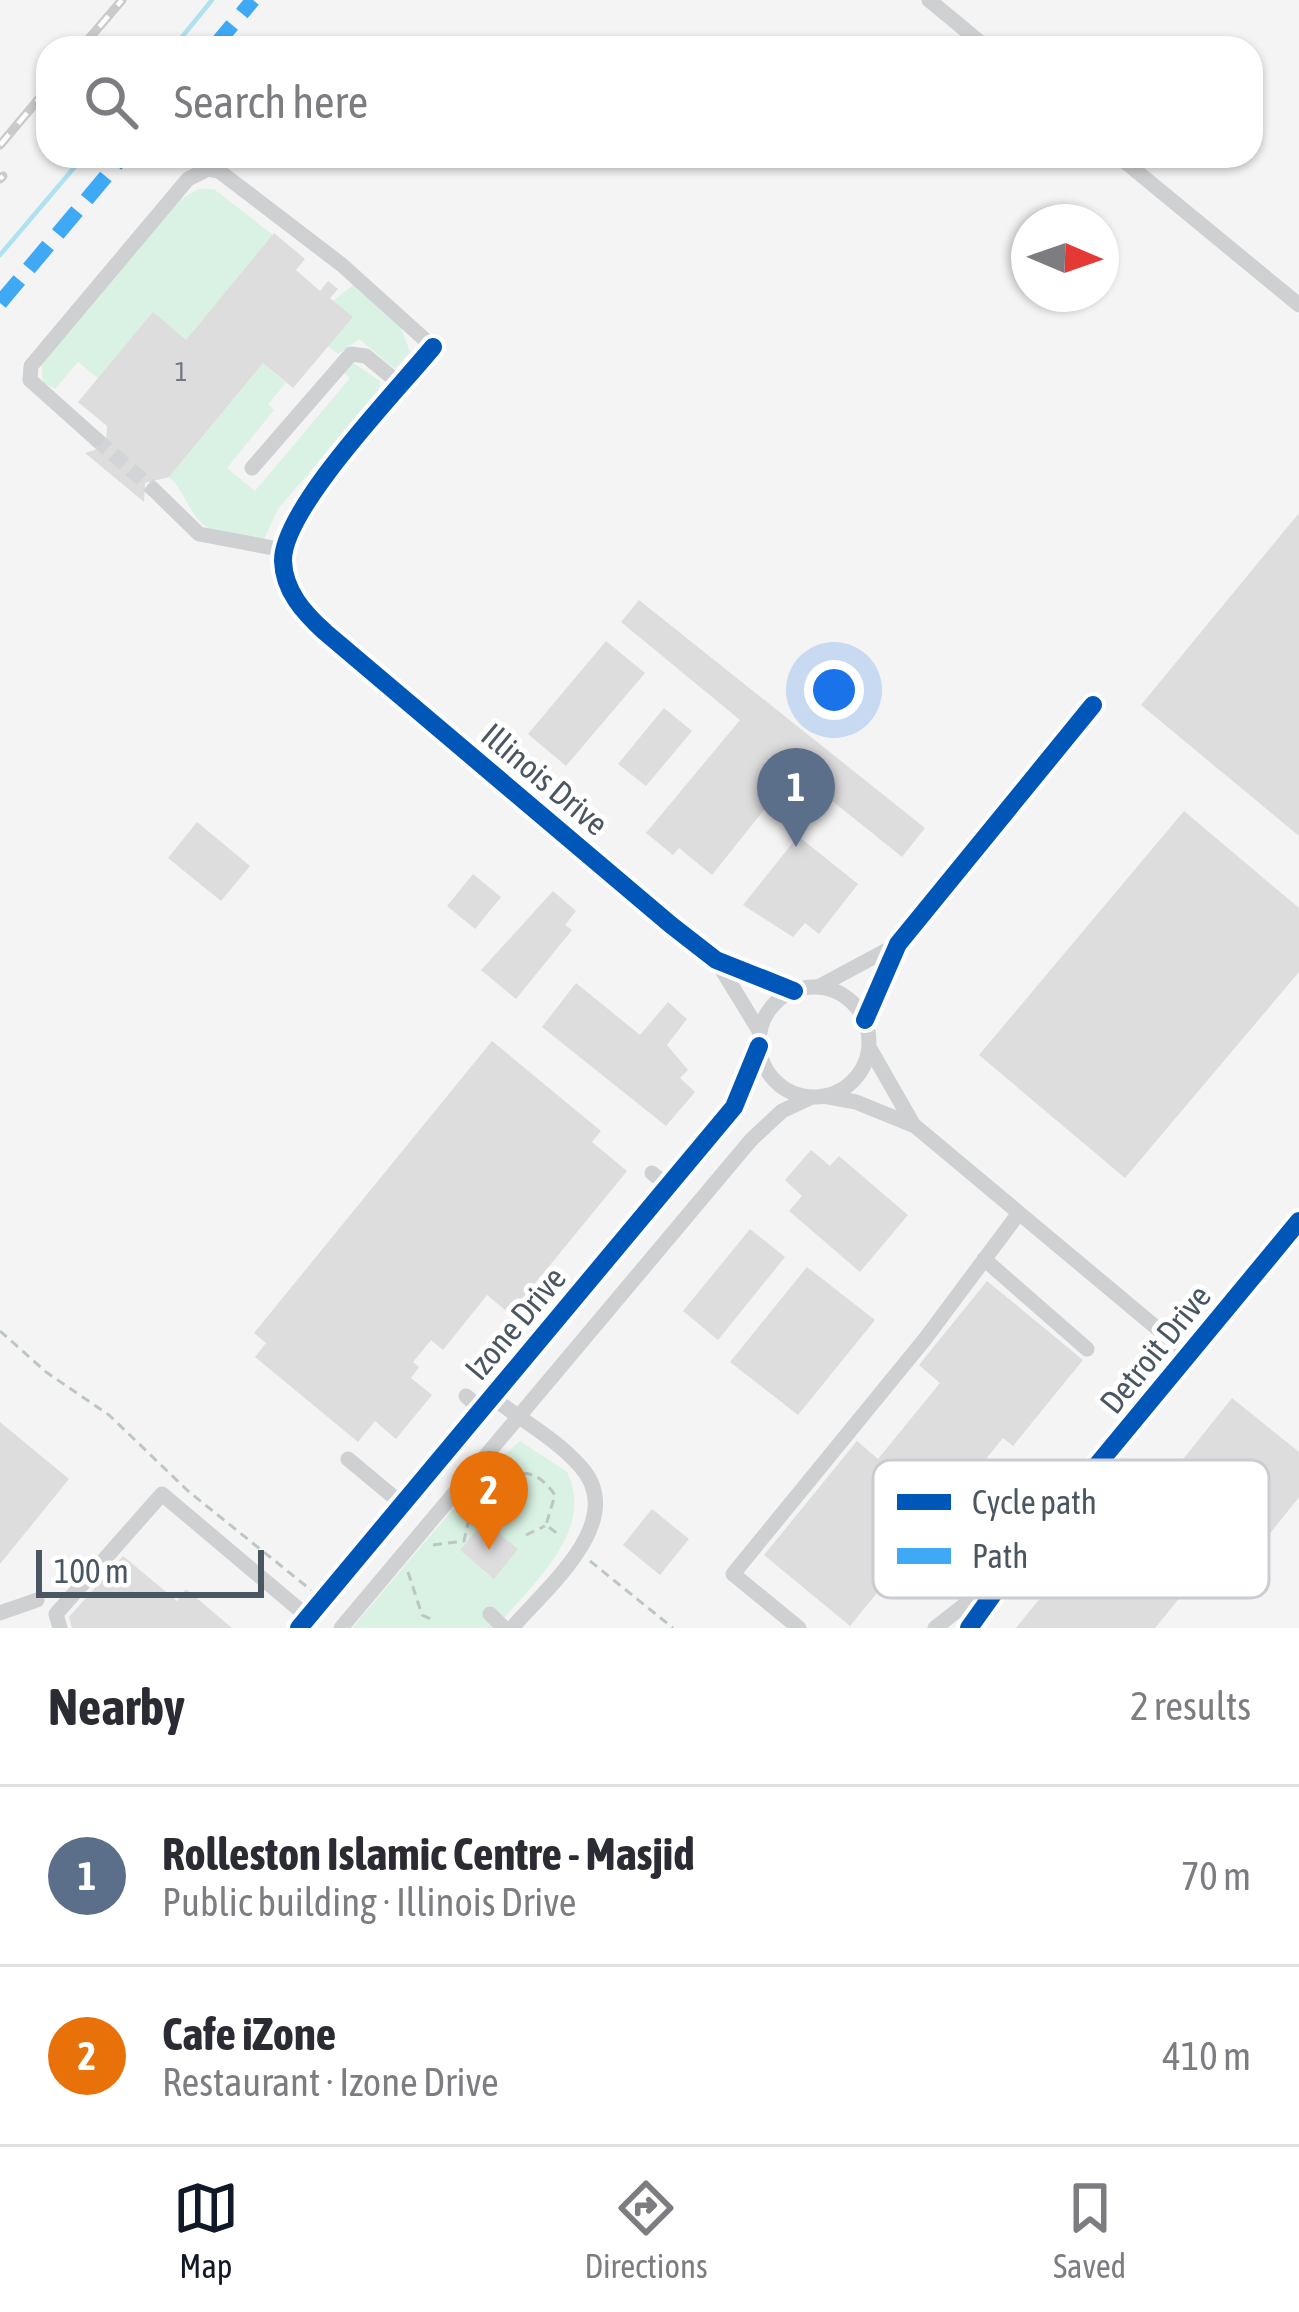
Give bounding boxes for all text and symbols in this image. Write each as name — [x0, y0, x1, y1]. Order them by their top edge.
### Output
search box — [36, 36, 1263, 168]
icon: search — [78, 69, 144, 135]
text: Search here — [174, 76, 368, 128]
north arrow — [1011, 204, 1119, 312]
house number: 1 — [175, 356, 187, 387]
your location — [804, 660, 864, 720]
street label: Illinois Drive — [474, 715, 616, 843]
pin: 1 — [757, 748, 835, 847]
street label: Izone Drive — [457, 1259, 573, 1387]
street label: Detroit Drive — [1092, 1277, 1218, 1421]
pin: 2 — [450, 1451, 528, 1550]
legend — [873, 1460, 1269, 1598]
text: Cycle path — [972, 1483, 1097, 1521]
text: Path — [972, 1537, 1028, 1575]
scale bar — [36, 1544, 264, 1597]
text: 100 m — [54, 1552, 129, 1590]
text: Nearby — [48, 1677, 185, 1736]
text: 2 results — [1130, 1684, 1251, 1728]
text: Rolleston Islamic Centre - Masjid — [162, 1828, 695, 1880]
text: 1 — [78, 1854, 96, 1898]
text: 70 m — [1181, 1854, 1251, 1898]
text: Public building · Illinois Drive — [162, 1880, 577, 1924]
text: Cafe iZone — [162, 2008, 336, 2060]
text: 2 — [78, 2034, 96, 2078]
text: 410 m — [1163, 2034, 1251, 2078]
text: Restaurant · Izone Drive — [162, 2060, 499, 2104]
tab: Map — [173, 2175, 239, 2285]
tab: Directions — [584, 2175, 708, 2285]
tab: Saved — [1053, 2175, 1126, 2285]

